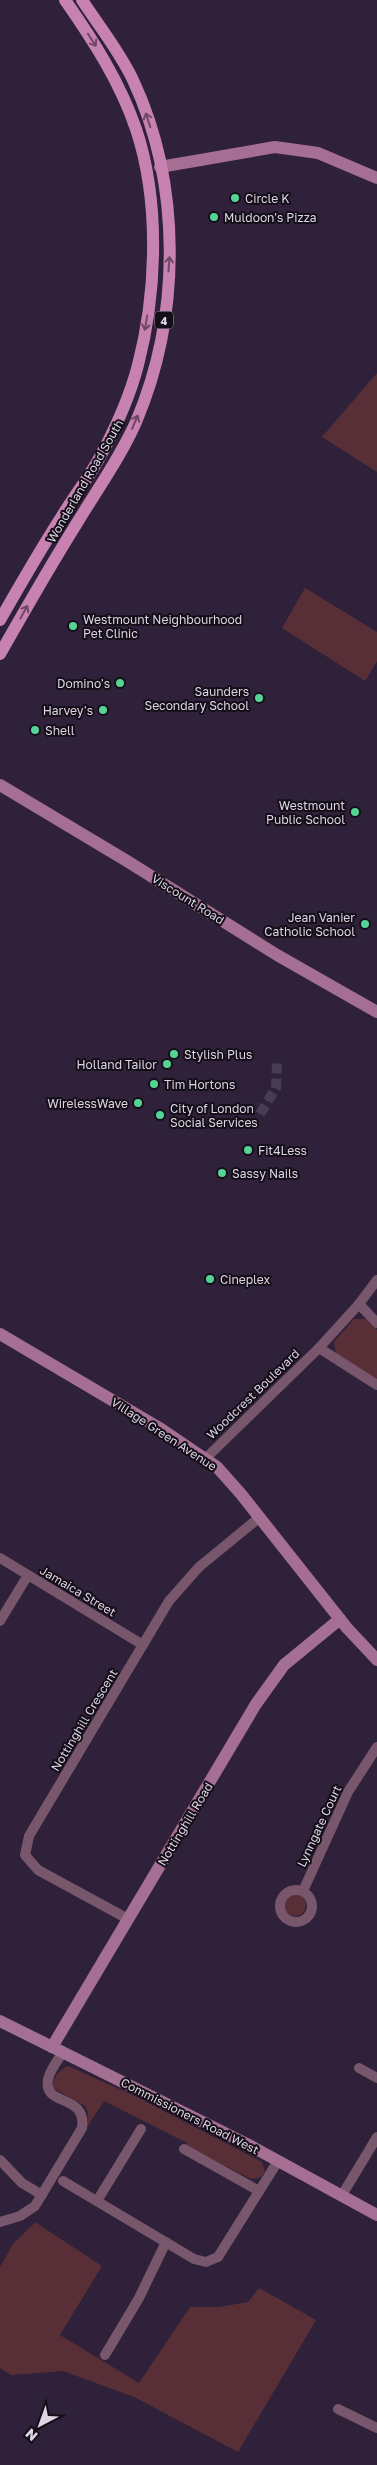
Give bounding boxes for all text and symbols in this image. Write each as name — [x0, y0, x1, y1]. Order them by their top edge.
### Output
one-way arrow — [87, 33, 97, 47]
one-way arrow — [142, 112, 152, 128]
place label: Circle K — [245, 191, 289, 206]
marker: Circle K — [229, 192, 241, 204]
place label: Muldoon's Pizza — [224, 210, 317, 225]
marker: Muldoon's Pizza — [208, 211, 220, 223]
one-way arrow — [165, 256, 174, 272]
road number: 4 — [155, 312, 173, 328]
one-way arrow — [141, 314, 151, 330]
one-way arrow — [131, 415, 141, 430]
street label: Wonderland Road South — [44, 417, 126, 545]
one-way arrow — [19, 604, 29, 619]
place label: Westmount Neighbourhood Pet Clinic — [83, 612, 242, 641]
marker: Westmount Neighbourhood Pet Clinic — [67, 620, 79, 632]
place label: Domino's — [57, 676, 110, 691]
marker: Domino's — [114, 677, 126, 689]
place label: Saunders Secondary School — [144, 684, 249, 713]
marker: Saunders Secondary School — [253, 692, 265, 704]
place label: Harvey's — [43, 703, 93, 718]
marker: Harvey's — [97, 704, 109, 716]
place label: Shell — [45, 723, 75, 738]
marker: Shell — [29, 724, 41, 736]
place label: Westmount Public School — [266, 798, 345, 827]
marker: Westmount Public School — [349, 806, 361, 818]
street label: Viscount Road — [149, 871, 227, 927]
place label: Jean Vanier Catholic School — [264, 910, 355, 939]
marker: Jean Vanier Catholic School — [359, 918, 371, 930]
place label: Stylish Plus — [184, 1047, 252, 1062]
marker: Stylish Plus — [168, 1048, 180, 1060]
place label: Holland Tailor — [77, 1057, 157, 1072]
marker: Holland Tailor — [161, 1058, 173, 1070]
place label: Tim Hortons — [164, 1077, 235, 1092]
marker: Tim Hortons — [148, 1078, 160, 1090]
place label: WirelessWave — [47, 1096, 128, 1111]
marker: WirelessWave — [132, 1097, 144, 1109]
place label: City of London Social Services — [170, 1101, 258, 1130]
marker: City of London Social Services — [154, 1109, 166, 1121]
place label: Fit4Less — [258, 1143, 307, 1158]
marker: Fit4Less — [242, 1144, 254, 1156]
place label: Sassy Nails — [232, 1166, 298, 1181]
marker: Sassy Nails — [216, 1167, 228, 1179]
place label: Cineplex — [220, 1272, 271, 1287]
marker: Cineplex — [204, 1273, 216, 1285]
street label: Woodcrest Boulevard — [204, 1346, 302, 1442]
street label: Village Green Avenue — [108, 1394, 220, 1474]
street label: Jamaica Street — [37, 1562, 119, 1620]
street label: Nottinghill Crescent — [48, 1666, 121, 1774]
street label: Nottinghill Road — [154, 1780, 216, 1868]
street label: Lynngate Court — [293, 1783, 345, 1869]
street label: Commissioners Road West — [118, 2075, 262, 2157]
north arrow — [15, 2400, 65, 2450]
text: N — [22, 2425, 41, 2445]

